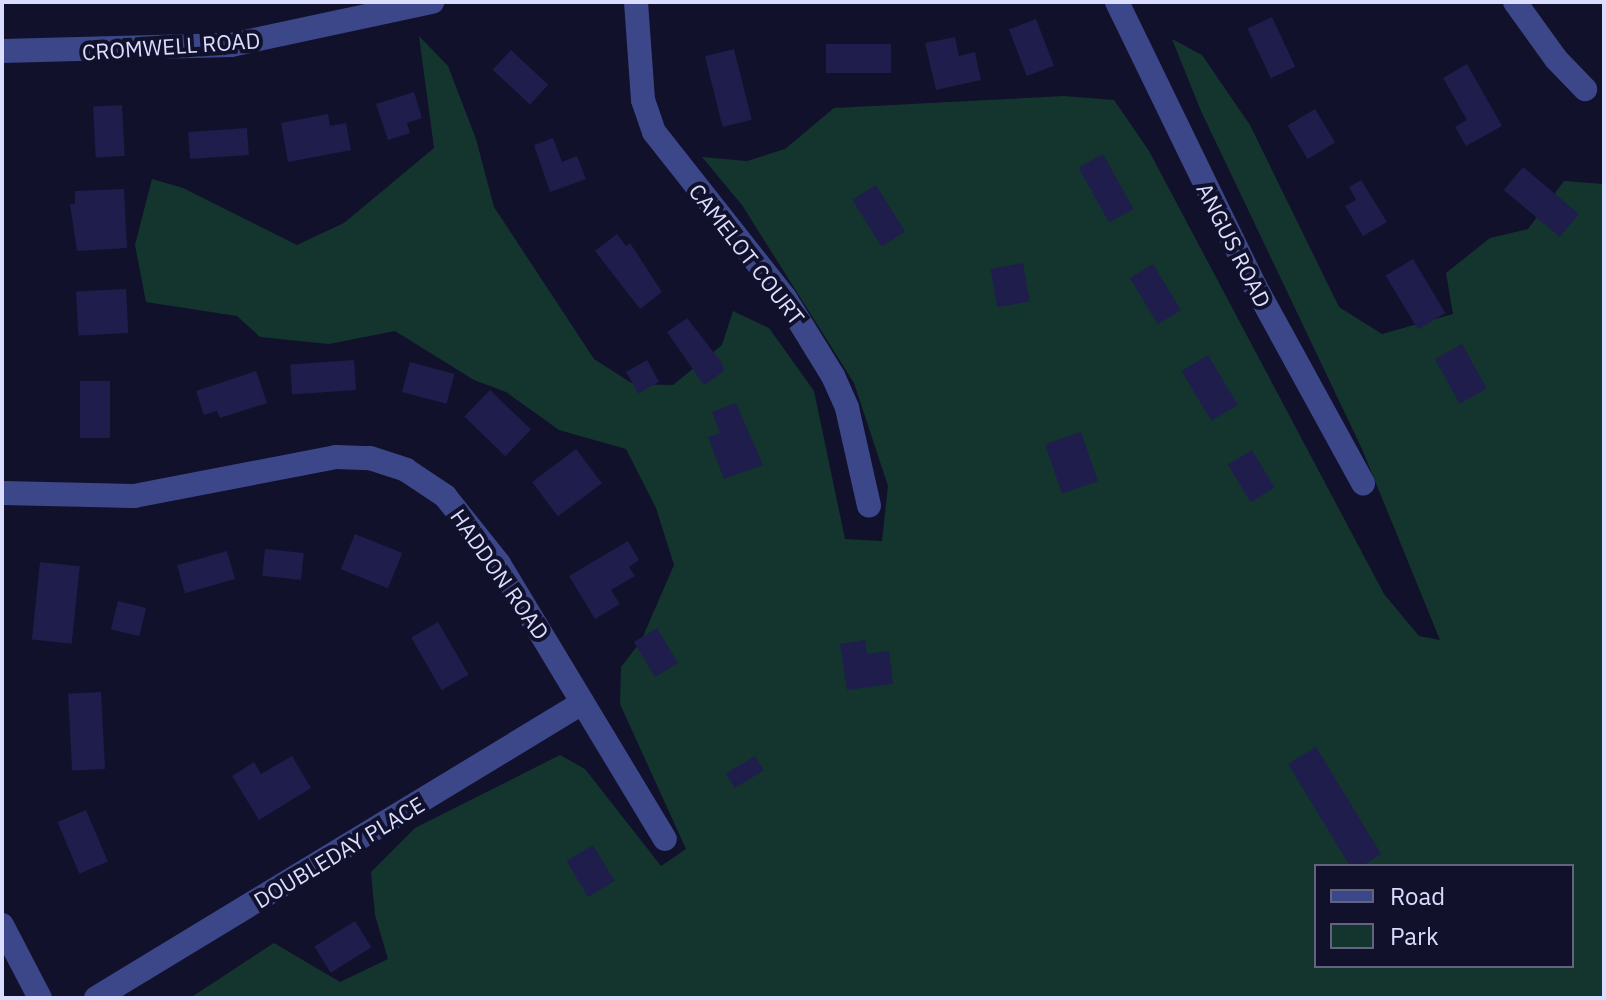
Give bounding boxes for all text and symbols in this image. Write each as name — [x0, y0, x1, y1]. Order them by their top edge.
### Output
street label: CROMWELL ROAD — [81, 27, 261, 65]
street label: CAMELOT COURT — [684, 178, 810, 330]
street label: ANGUS ROAD — [1191, 179, 1277, 311]
street label: HADDON ROAD — [445, 504, 555, 644]
street label: DOUBLEDAY PLACE — [249, 791, 429, 913]
legend — [1314, 864, 1574, 968]
text: Road — [1390, 880, 1445, 912]
text: Park — [1390, 920, 1439, 952]

